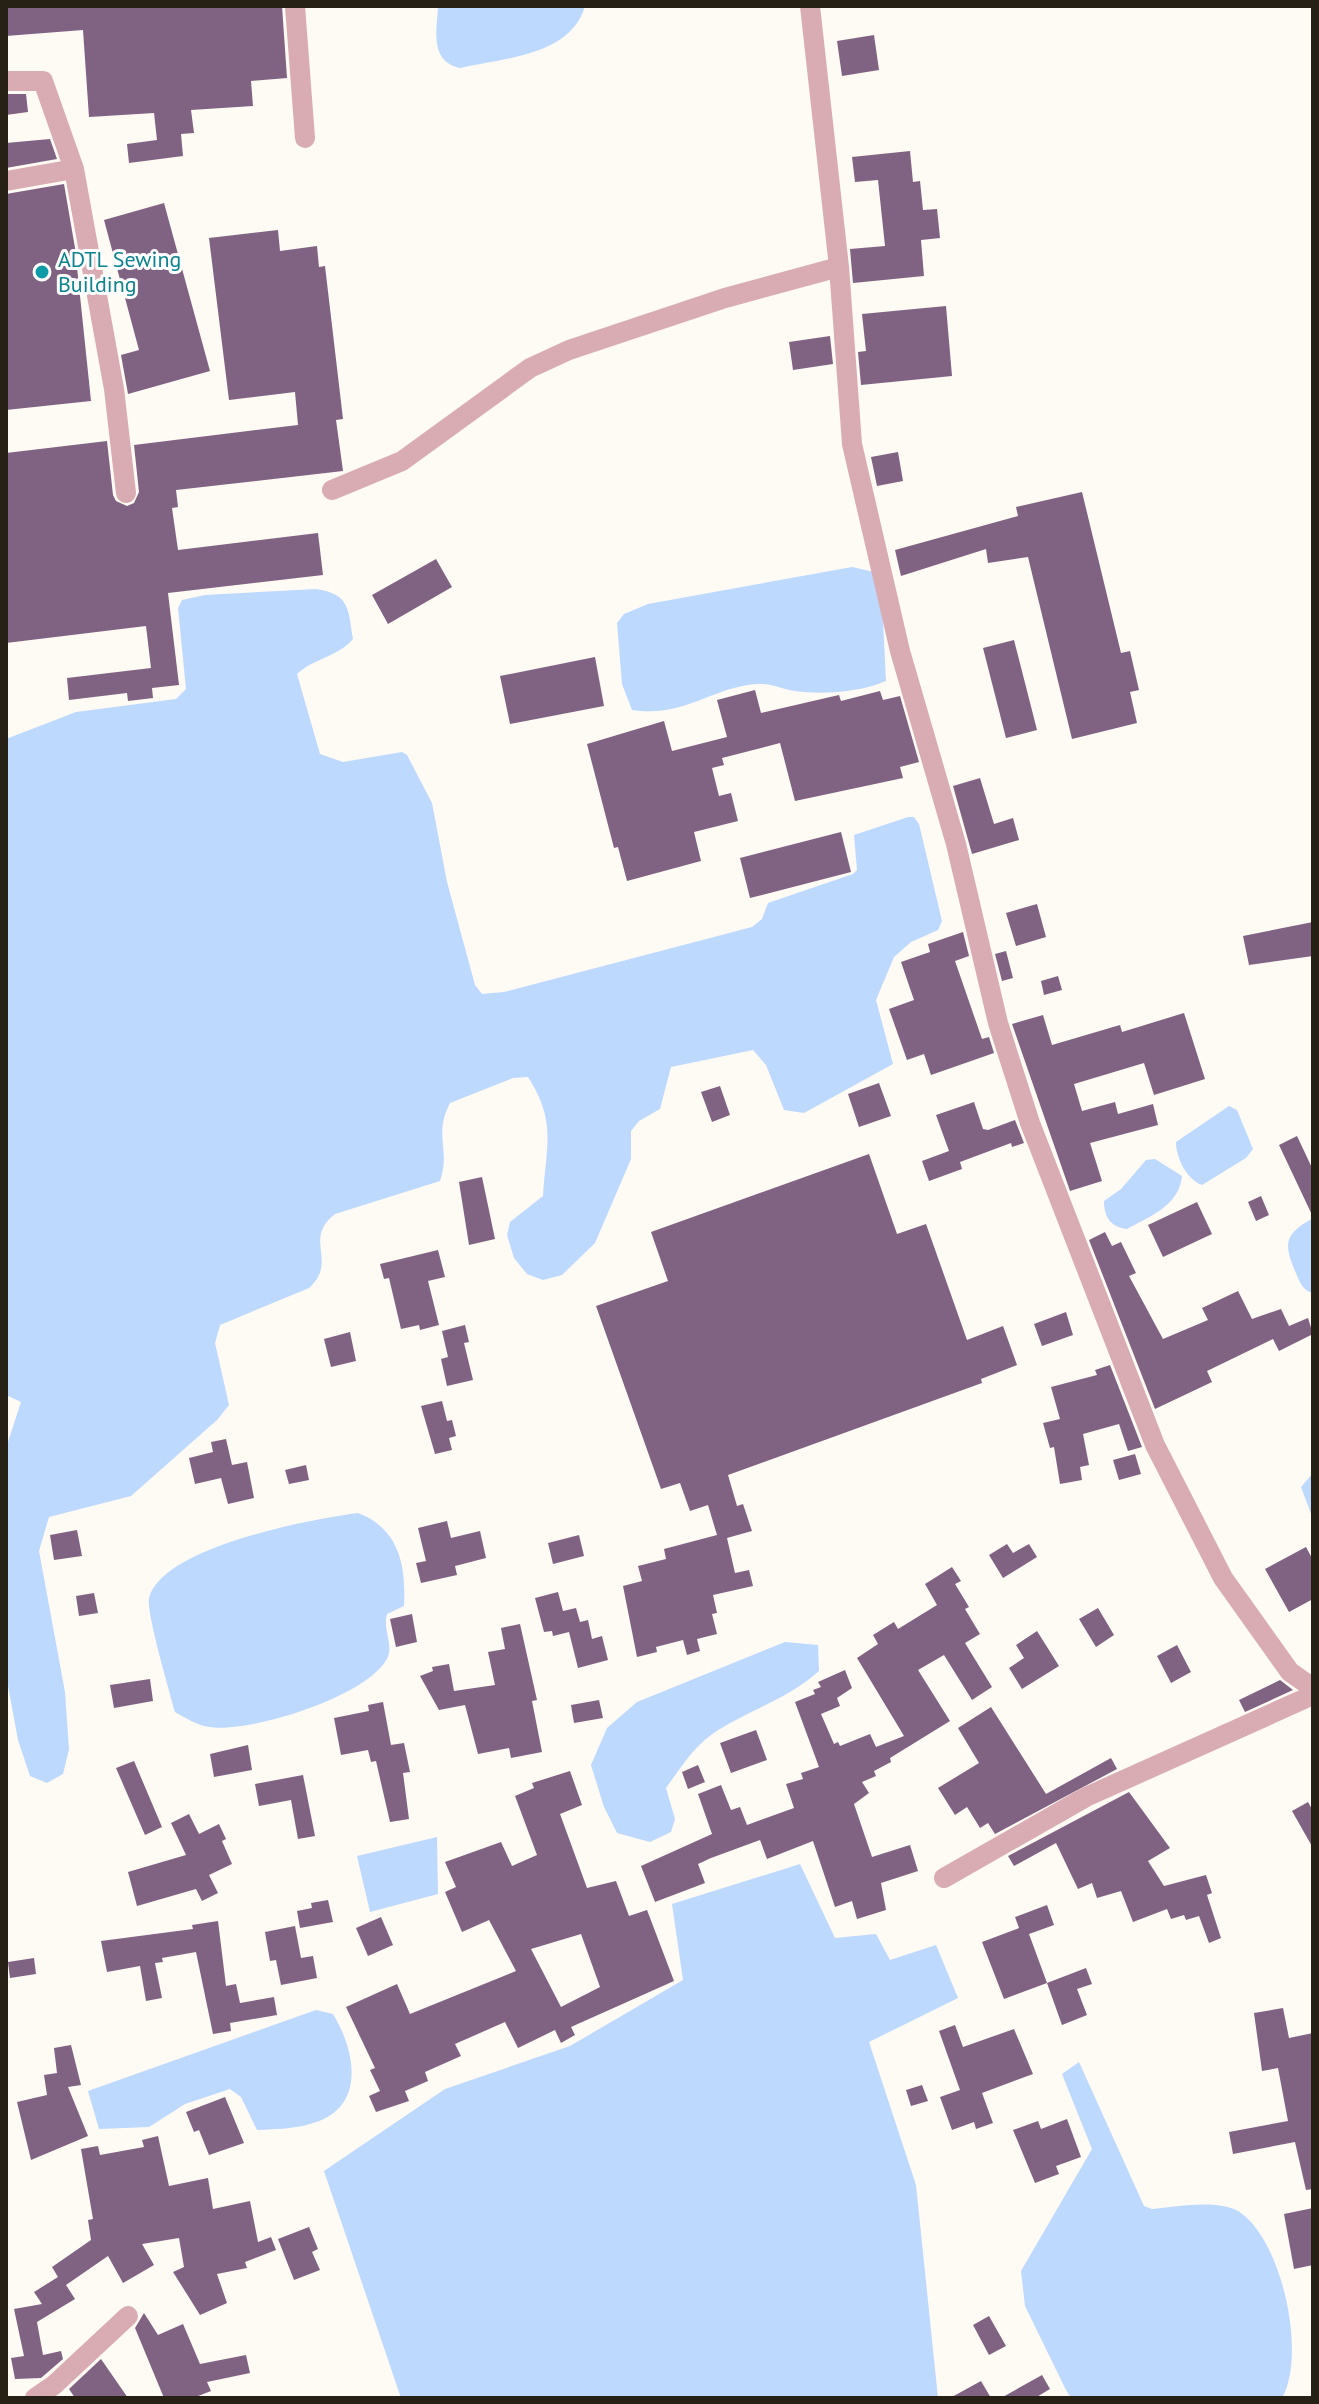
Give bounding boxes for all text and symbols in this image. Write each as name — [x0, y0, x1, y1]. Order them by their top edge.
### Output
place label: ADTL Sewing Building — [58, 245, 181, 298]
marker: ADTL Sewing Building — [33, 263, 51, 281]

